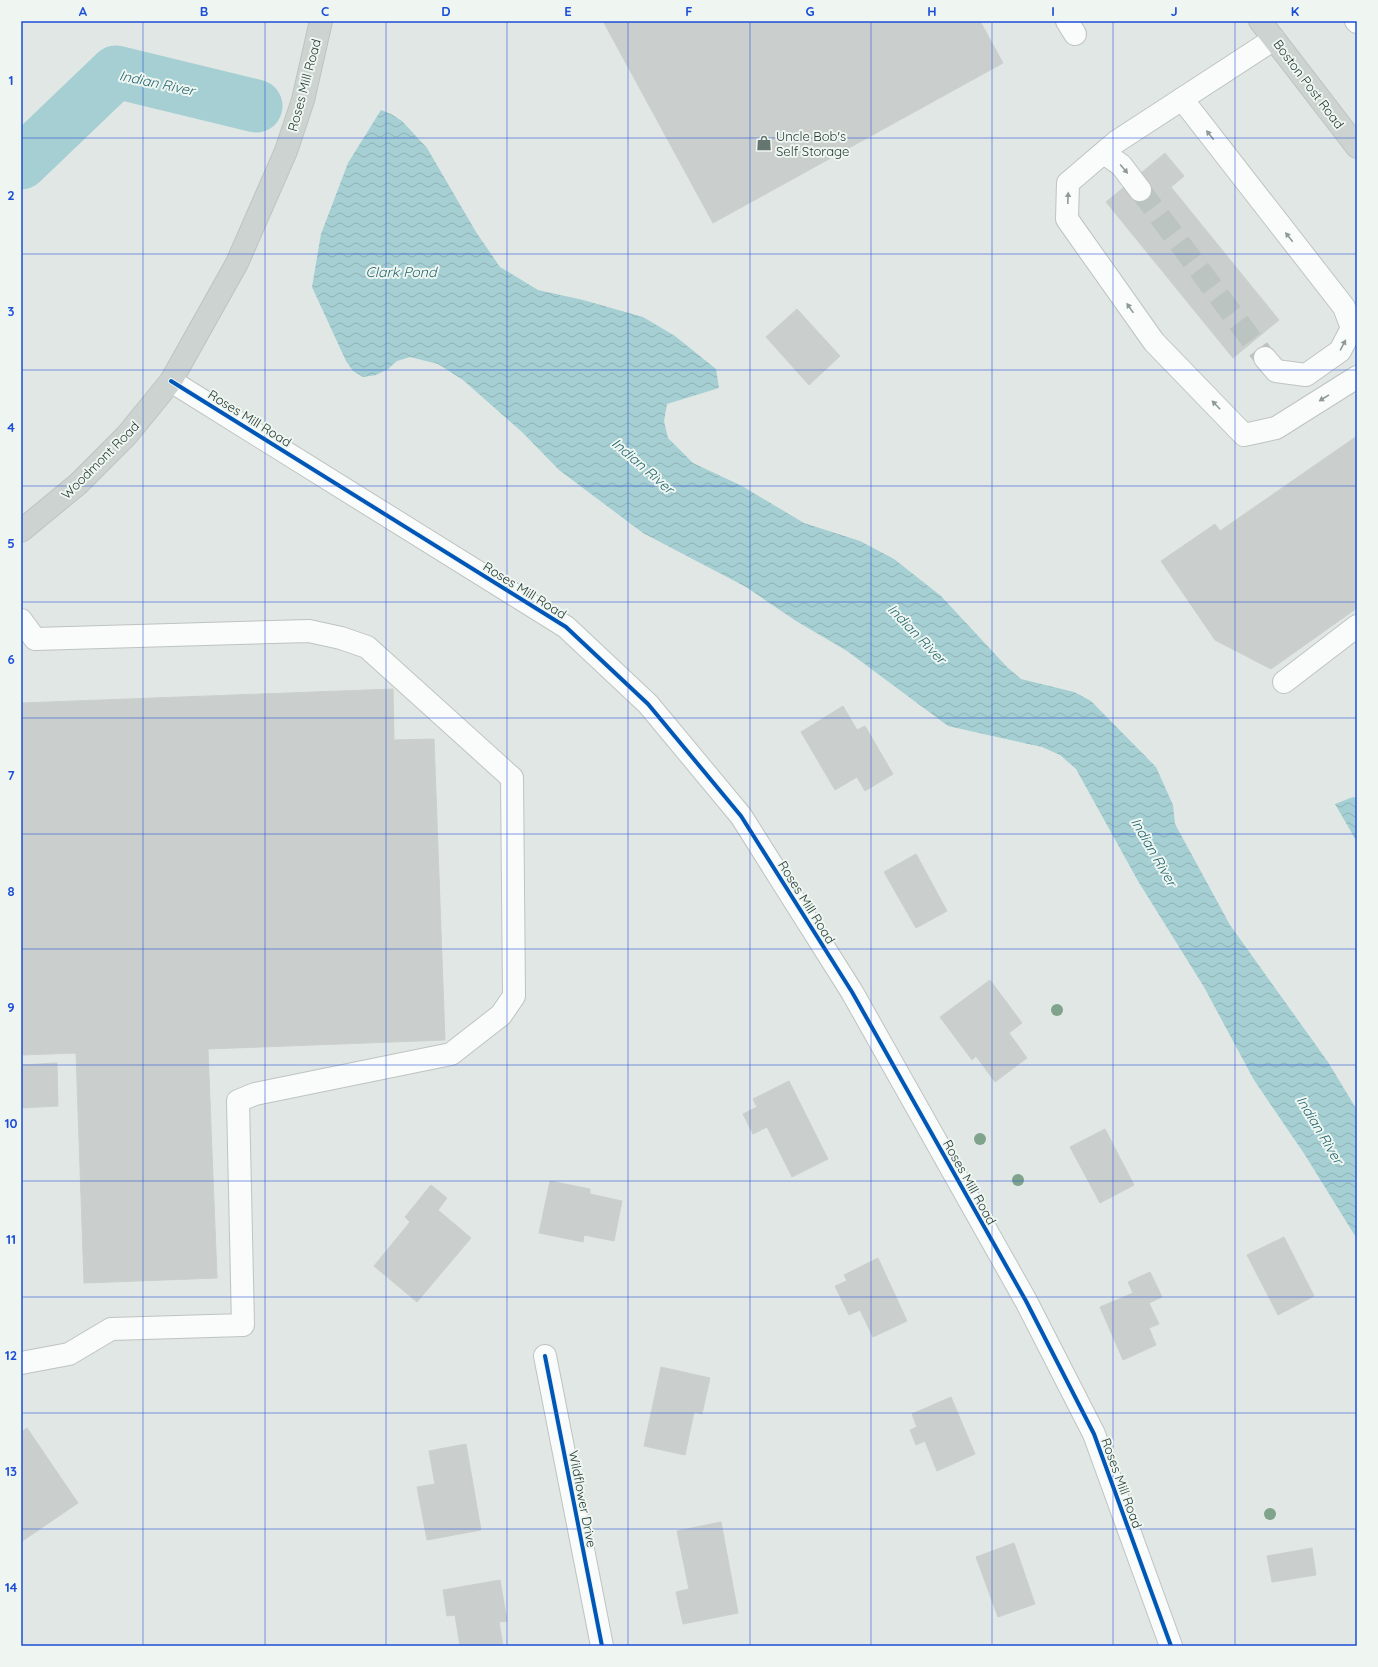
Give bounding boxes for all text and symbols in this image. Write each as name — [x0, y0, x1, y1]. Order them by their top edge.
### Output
text: A — [79, 3, 88, 19]
text: B — [200, 3, 208, 19]
text: C — [321, 3, 329, 19]
text: D — [441, 3, 451, 19]
text: E — [564, 3, 572, 19]
text: F — [685, 3, 693, 19]
text: G — [805, 3, 815, 19]
text: H — [927, 3, 937, 19]
text: I — [1051, 3, 1055, 19]
text: J — [1170, 3, 1178, 19]
text: K — [1291, 3, 1300, 19]
street label: Boston Post Road — [1270, 36, 1348, 132]
street label: Roses Mill Road — [284, 37, 324, 133]
water label: Indian River — [118, 66, 198, 100]
text: 1 — [8, 72, 14, 88]
place label: Uncle Bob's Self Storage — [776, 128, 849, 159]
one-way arrow — [1205, 129, 1214, 140]
shop icon: Uncle Bob's Self Storage — [755, 134, 773, 152]
one-way arrow — [1119, 164, 1128, 174]
text: 2 — [7, 187, 15, 203]
one-way arrow — [1065, 191, 1071, 204]
one-way arrow — [1285, 232, 1294, 243]
water label: Clark Pond — [366, 263, 438, 281]
text: 3 — [8, 303, 15, 319]
one-way arrow — [1126, 303, 1134, 314]
one-way arrow — [1340, 339, 1346, 351]
street label: Roses Mill Road — [206, 386, 294, 450]
one-way arrow — [1319, 394, 1329, 402]
one-way arrow — [1211, 400, 1221, 410]
street label: Woodmont Road — [58, 418, 142, 502]
text: 4 — [7, 419, 15, 435]
water label: Indian River — [608, 434, 679, 499]
text: 5 — [7, 535, 15, 551]
street label: Roses Mill Road — [481, 558, 569, 622]
water label: Indian River — [884, 600, 951, 669]
text: 6 — [7, 651, 15, 667]
text: 7 — [7, 767, 15, 783]
water label: Indian River — [1127, 814, 1182, 891]
street label: Roses Mill Road — [775, 858, 839, 946]
text: 8 — [7, 883, 15, 899]
text: 9 — [7, 999, 15, 1015]
water label: Indian River — [1293, 1093, 1348, 1169]
text: 10 — [4, 1115, 18, 1131]
street label: Roses Mill Road — [940, 1137, 1000, 1227]
text: 11 — [6, 1231, 16, 1247]
text: 12 — [5, 1347, 17, 1363]
street label: Roses Mill Road — [1098, 1436, 1146, 1530]
street label: Wildflower Drive — [566, 1449, 600, 1549]
text: 13 — [5, 1463, 17, 1479]
text: 14 — [5, 1579, 18, 1595]

